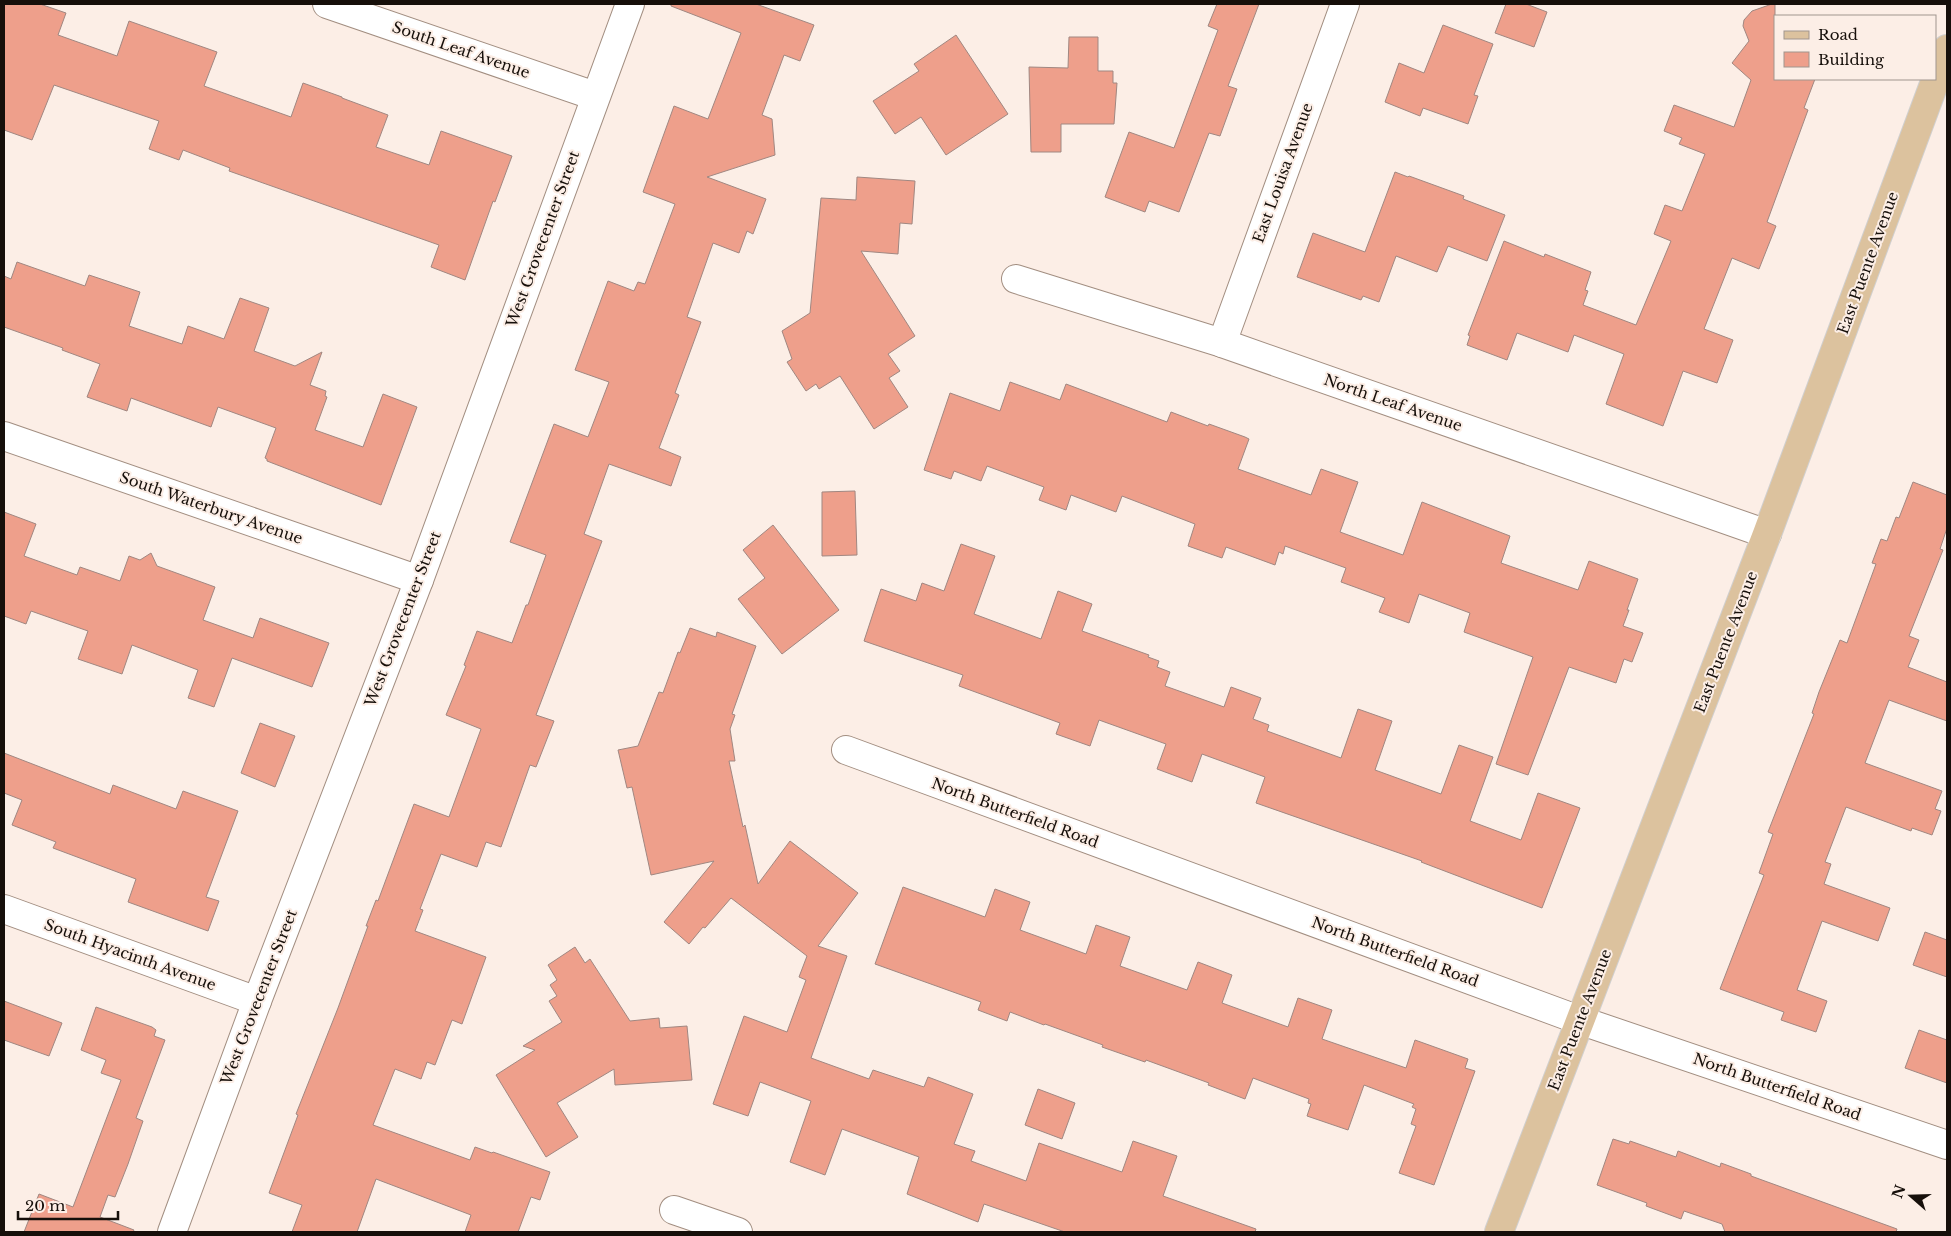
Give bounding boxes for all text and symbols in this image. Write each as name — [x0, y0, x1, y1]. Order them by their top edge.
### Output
legend — [1774, 15, 1936, 80]
street label: South Leaf Avenue — [390, 17, 533, 82]
text: Road — [1818, 25, 1858, 44]
text: Building — [1818, 50, 1885, 69]
street label: East Louisa Avenue — [1248, 100, 1317, 245]
street label: West Grovecenter Street — [501, 148, 583, 331]
street label: East Puente Avenue — [1833, 189, 1902, 337]
street label: North Leaf Avenue — [1321, 370, 1465, 435]
street label: South Waterbury Avenue — [117, 467, 305, 548]
street label: West Grovecenter Street — [360, 528, 445, 710]
street label: East Puente Avenue — [1690, 568, 1761, 715]
street label: North Butterfield Road — [929, 773, 1101, 852]
street label: West Grovecenter Street — [216, 906, 301, 1088]
street label: North Butterfield Road — [1309, 912, 1481, 991]
street label: South Hyacinth Avenue — [42, 915, 219, 994]
street label: East Puente Avenue — [1544, 946, 1615, 1093]
street label: North Butterfield Road — [1691, 1049, 1864, 1124]
north arrow — [1886, 1171, 1936, 1221]
text: N — [1888, 1182, 1909, 1201]
scale bar — [18, 1188, 118, 1220]
text: 20 m — [25, 1196, 65, 1215]

